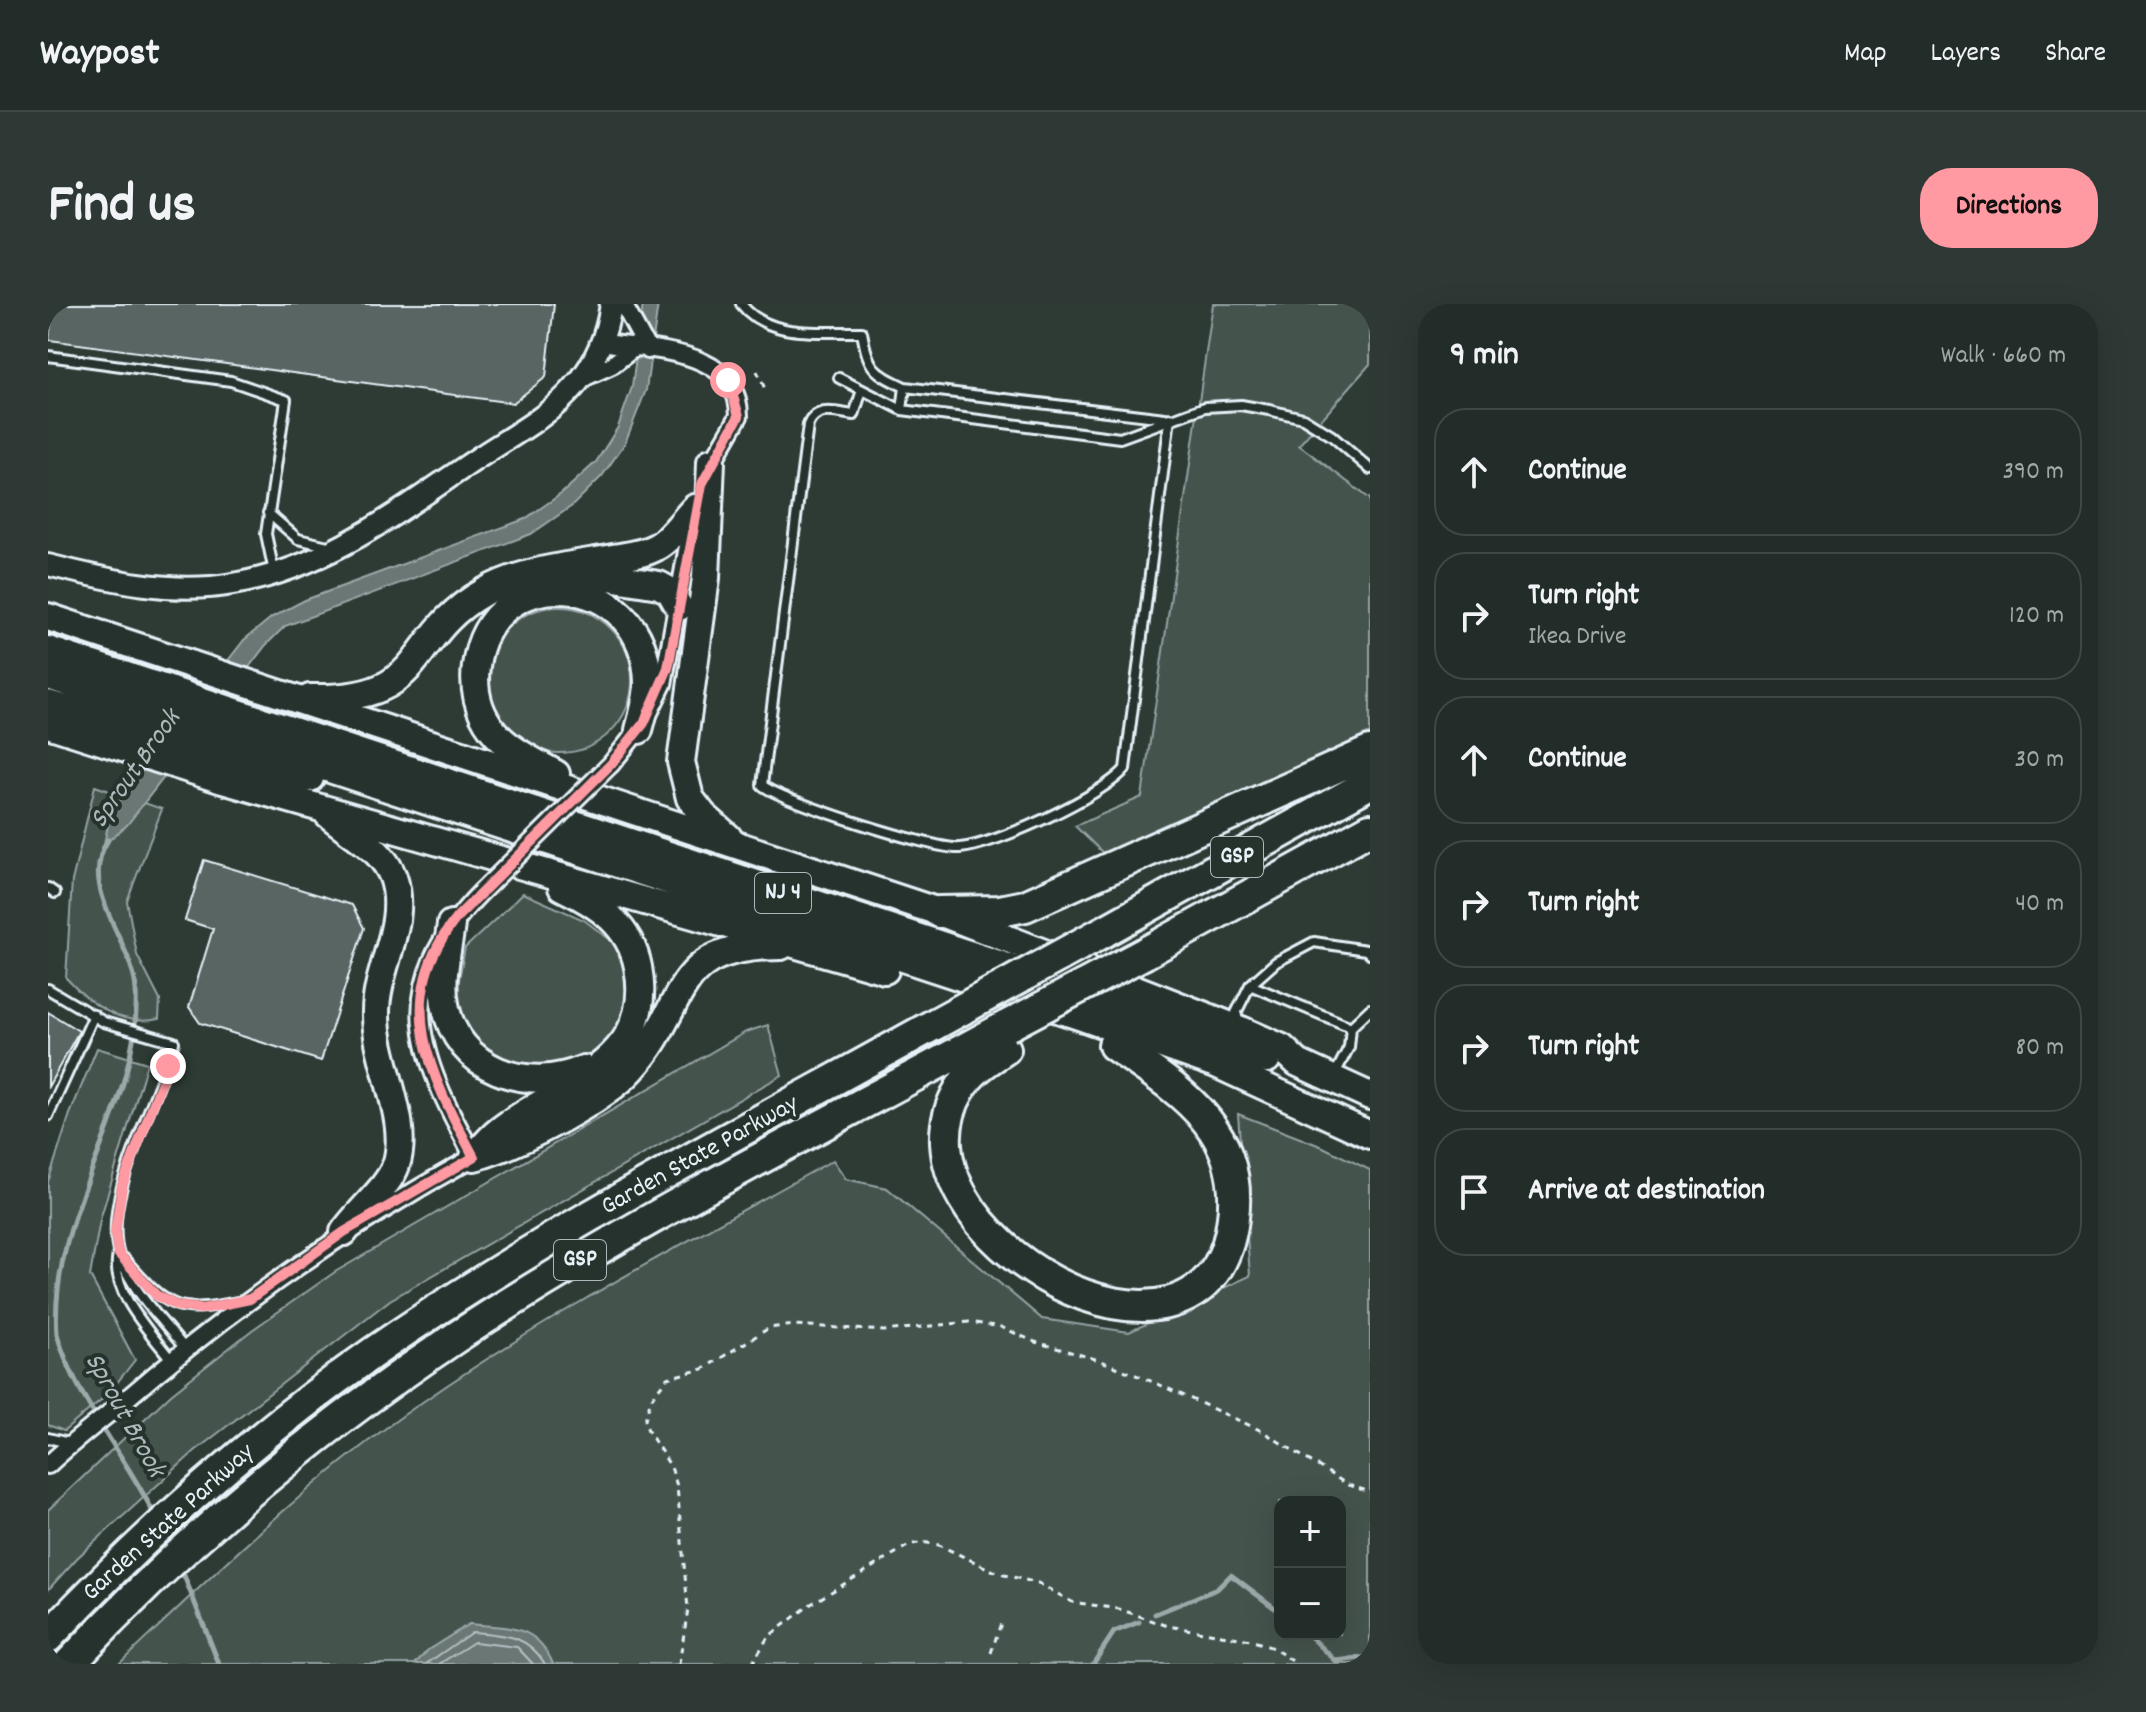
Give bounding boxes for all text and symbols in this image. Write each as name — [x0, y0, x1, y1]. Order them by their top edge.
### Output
text: Waypost — [40, 28, 159, 83]
text: Map — [1844, 35, 1887, 75]
text: Layers — [1931, 35, 2001, 75]
text: Share — [2045, 35, 2106, 75]
text: Find us — [48, 168, 196, 248]
button: Directions — [1920, 168, 2098, 248]
text: 9 min — [1450, 332, 1519, 381]
text: Walk · 660 m — [1941, 338, 2066, 375]
route start — [710, 362, 746, 398]
icon: ahead — [1452, 450, 1496, 494]
text: Continue — [1528, 451, 1627, 494]
text: 390 m — [2003, 454, 2064, 491]
text: Turn right — [1528, 576, 1639, 619]
icon: right — [1452, 594, 1496, 638]
text: 120 m — [2009, 598, 2064, 635]
text: Ikea Drive — [1528, 619, 1626, 656]
water label: Sprout Brook — [81, 700, 194, 838]
icon: ahead — [1452, 738, 1496, 782]
text: Continue — [1528, 739, 1627, 782]
text: 30 m — [2014, 742, 2064, 779]
road number: GSP — [1211, 837, 1263, 877]
road number: NJ 4 — [755, 873, 811, 913]
icon: right — [1452, 882, 1496, 926]
text: Turn right — [1528, 883, 1639, 926]
text: 40 m — [2015, 886, 2064, 923]
icon: right — [1452, 1026, 1496, 1070]
text: Turn right — [1528, 1027, 1639, 1070]
text: 80 m — [2016, 1030, 2064, 1067]
route end — [150, 1048, 186, 1084]
street label: Garden State Parkway — [595, 1086, 806, 1226]
icon: arrive — [1452, 1170, 1496, 1214]
text: Arrive at destination — [1528, 1171, 1765, 1214]
road number: GSP — [554, 1240, 606, 1280]
water label: Sprout Brook — [72, 1346, 175, 1488]
street label: Garden State Parkway — [75, 1435, 264, 1611]
map controls — [1274, 1496, 1346, 1640]
button: + — [1274, 1496, 1346, 1568]
button: − — [1274, 1568, 1346, 1640]

